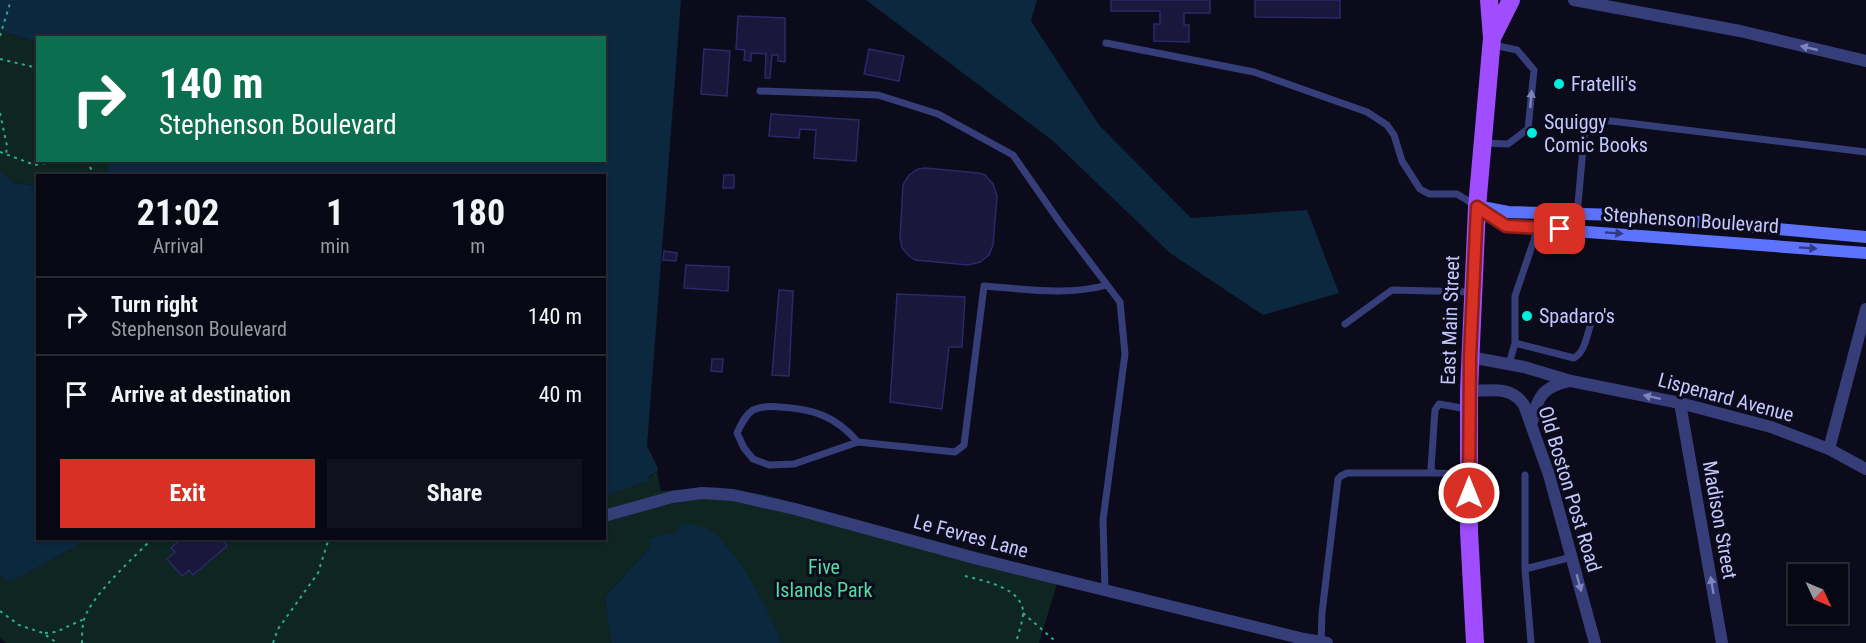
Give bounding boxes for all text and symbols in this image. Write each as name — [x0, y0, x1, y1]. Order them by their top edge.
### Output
one-way arrow — [1800, 42, 1818, 52]
text: 140 m — [159, 59, 264, 108]
icon: right — [60, 60, 138, 138]
place label: Fratelli's — [1571, 72, 1637, 96]
marker: Fratelli's — [1552, 77, 1566, 91]
one-way arrow — [1526, 89, 1536, 108]
text: Stephenson Boulevard — [159, 109, 397, 141]
place label: Squiggy Comic Books — [1544, 110, 1648, 157]
marker: Squiggy Comic Books — [1525, 126, 1539, 140]
text: 21:02 — [137, 192, 219, 234]
text: 1 — [326, 192, 344, 234]
text: 180 — [451, 192, 505, 234]
street label: Stephenson Boulevard — [1602, 202, 1780, 238]
pin — [1534, 203, 1585, 254]
icon: arrive — [1543, 212, 1576, 245]
one-way arrow — [1604, 228, 1623, 238]
text: Arrival — [153, 234, 204, 258]
text: min — [320, 234, 350, 258]
text: m — [470, 234, 485, 258]
one-way arrow — [1799, 243, 1818, 253]
street label: East Main Street — [1436, 255, 1464, 385]
text: Turn right — [111, 292, 198, 317]
icon: right — [60, 300, 93, 333]
text: 140 m — [528, 304, 582, 329]
place label: Spadaro's — [1539, 304, 1615, 328]
marker: Spadaro's — [1520, 309, 1534, 323]
text: Stephenson Boulevard — [111, 317, 287, 341]
street label: Lispenard Avenue — [1655, 367, 1797, 427]
icon: arrive — [60, 378, 93, 411]
text: Arrive at destination — [111, 382, 291, 407]
text: 40 m — [539, 382, 582, 407]
one-way arrow — [1643, 392, 1661, 402]
street label: Old Boston Post Road — [1533, 403, 1607, 575]
button: Exit — [60, 459, 315, 528]
button: Share — [327, 459, 582, 528]
street label: Madison Street — [1698, 459, 1742, 581]
position arrow — [1437, 461, 1501, 525]
street label: Le Fevres Lane — [911, 509, 1031, 563]
park label: Five Islands Park — [775, 555, 873, 602]
north arrow — [1788, 564, 1848, 624]
map controls — [1788, 564, 1848, 624]
one-way arrow — [1575, 574, 1584, 592]
one-way arrow — [1707, 576, 1716, 595]

